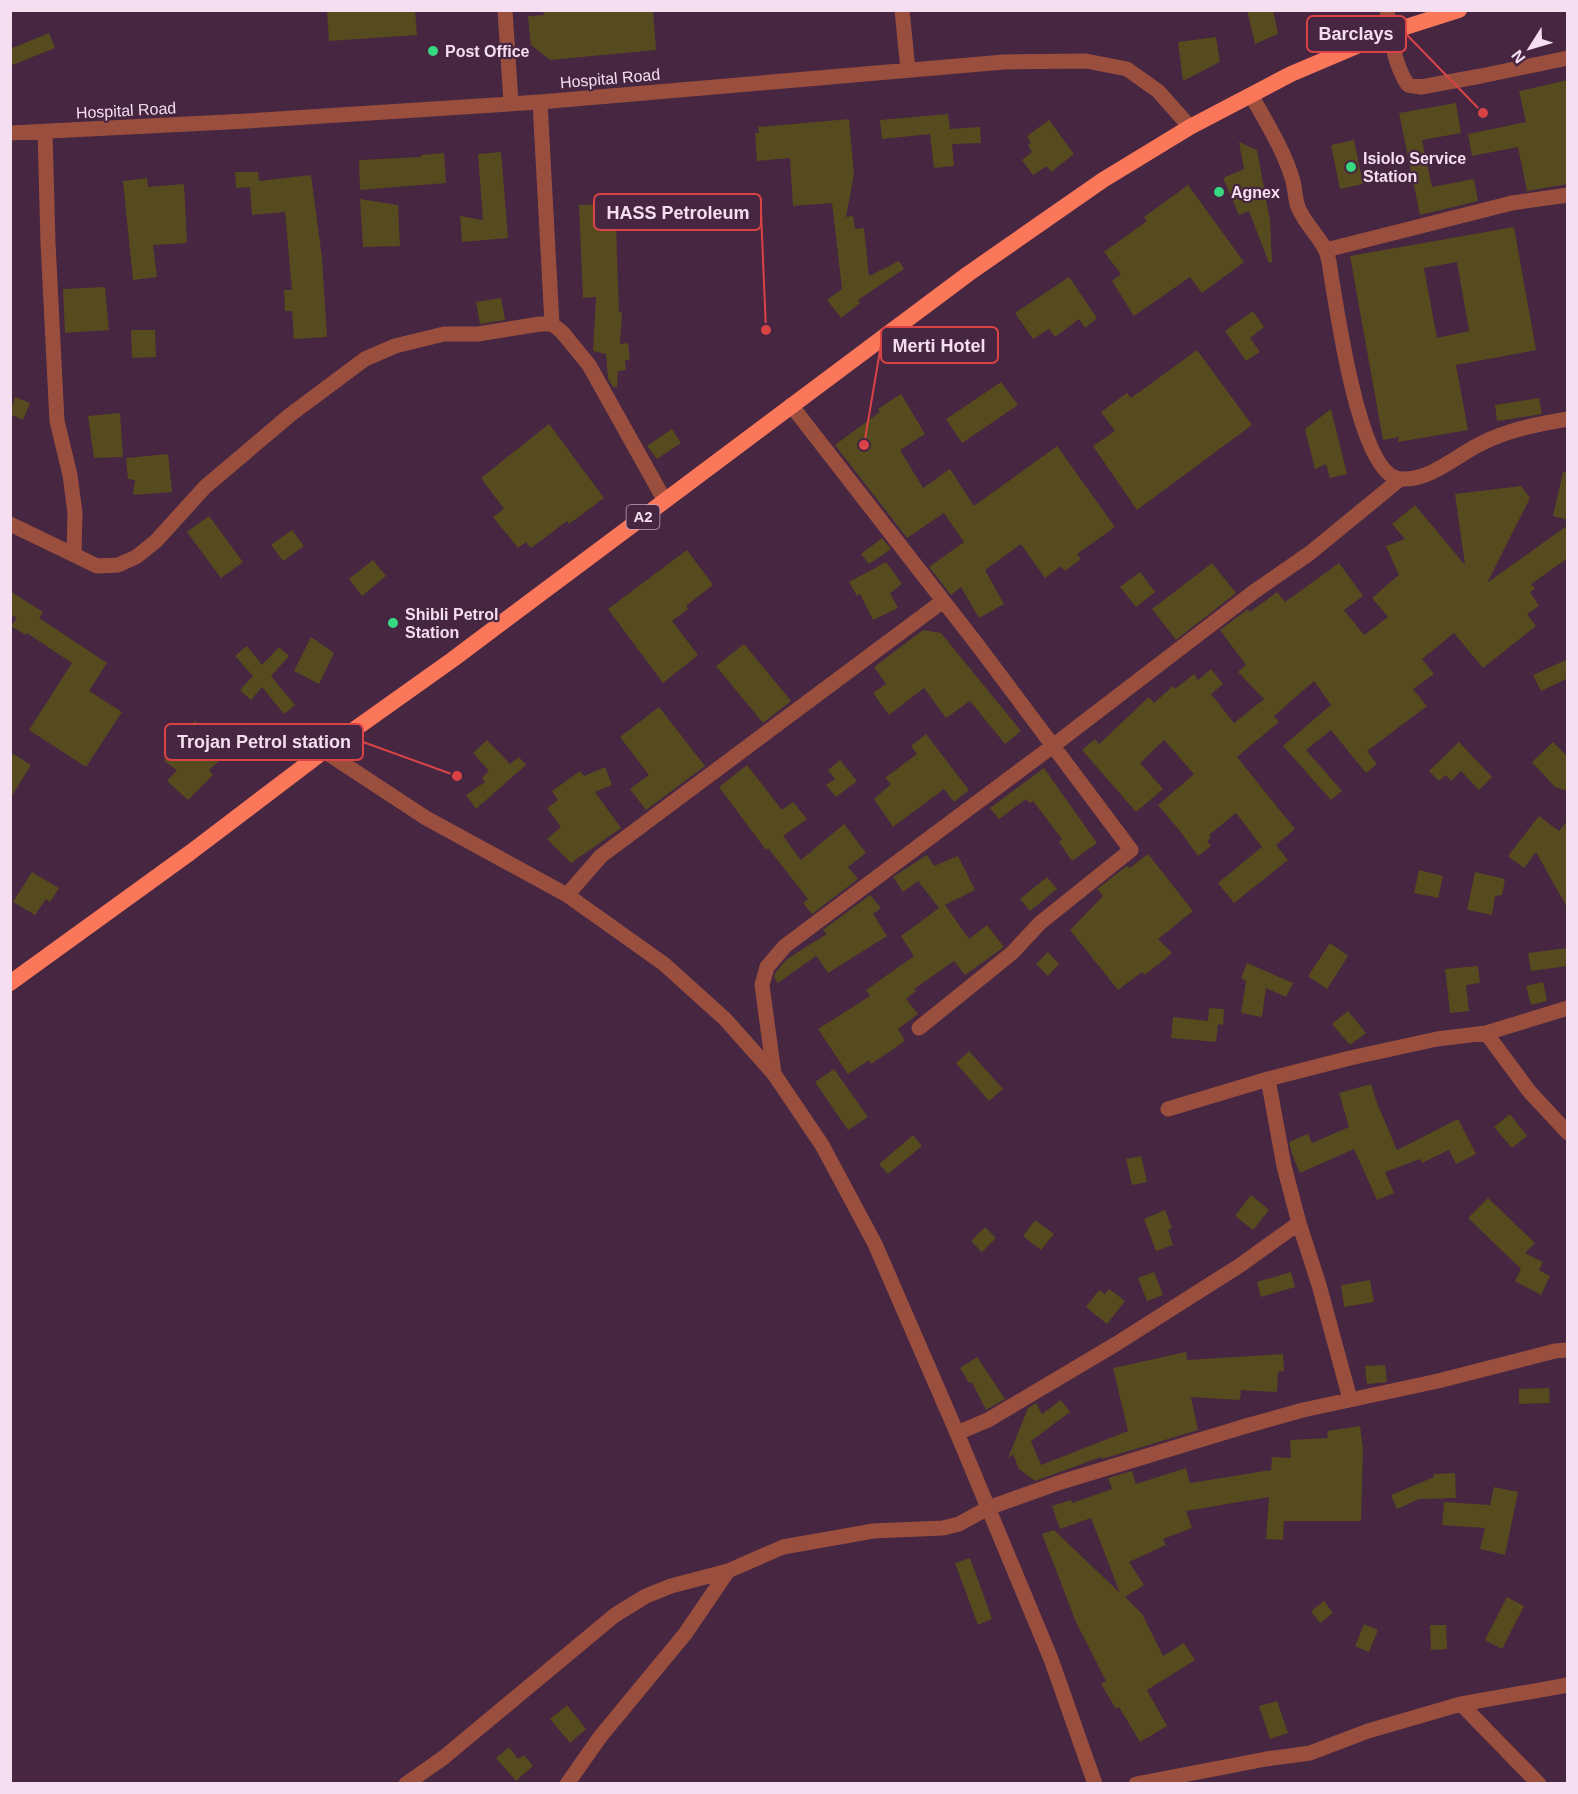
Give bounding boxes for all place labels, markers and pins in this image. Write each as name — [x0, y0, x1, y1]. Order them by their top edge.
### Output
callout: Barclays — [1307, 16, 1406, 52]
place label: Post Office — [445, 43, 530, 60]
marker: Post Office — [426, 44, 440, 58]
place label: Isiolo Service Station — [1363, 150, 1466, 185]
marker: Isiolo Service Station — [1344, 160, 1358, 174]
place label: Agnex — [1231, 184, 1280, 201]
marker: Agnex — [1212, 185, 1226, 199]
callout: HASS Petroleum — [594, 194, 761, 230]
callout: Merti Hotel — [881, 327, 998, 363]
place label: Shibli Petrol Station — [405, 606, 498, 641]
marker: Shibli Petrol Station — [386, 616, 400, 630]
callout: Trojan Petrol station — [165, 724, 363, 760]

